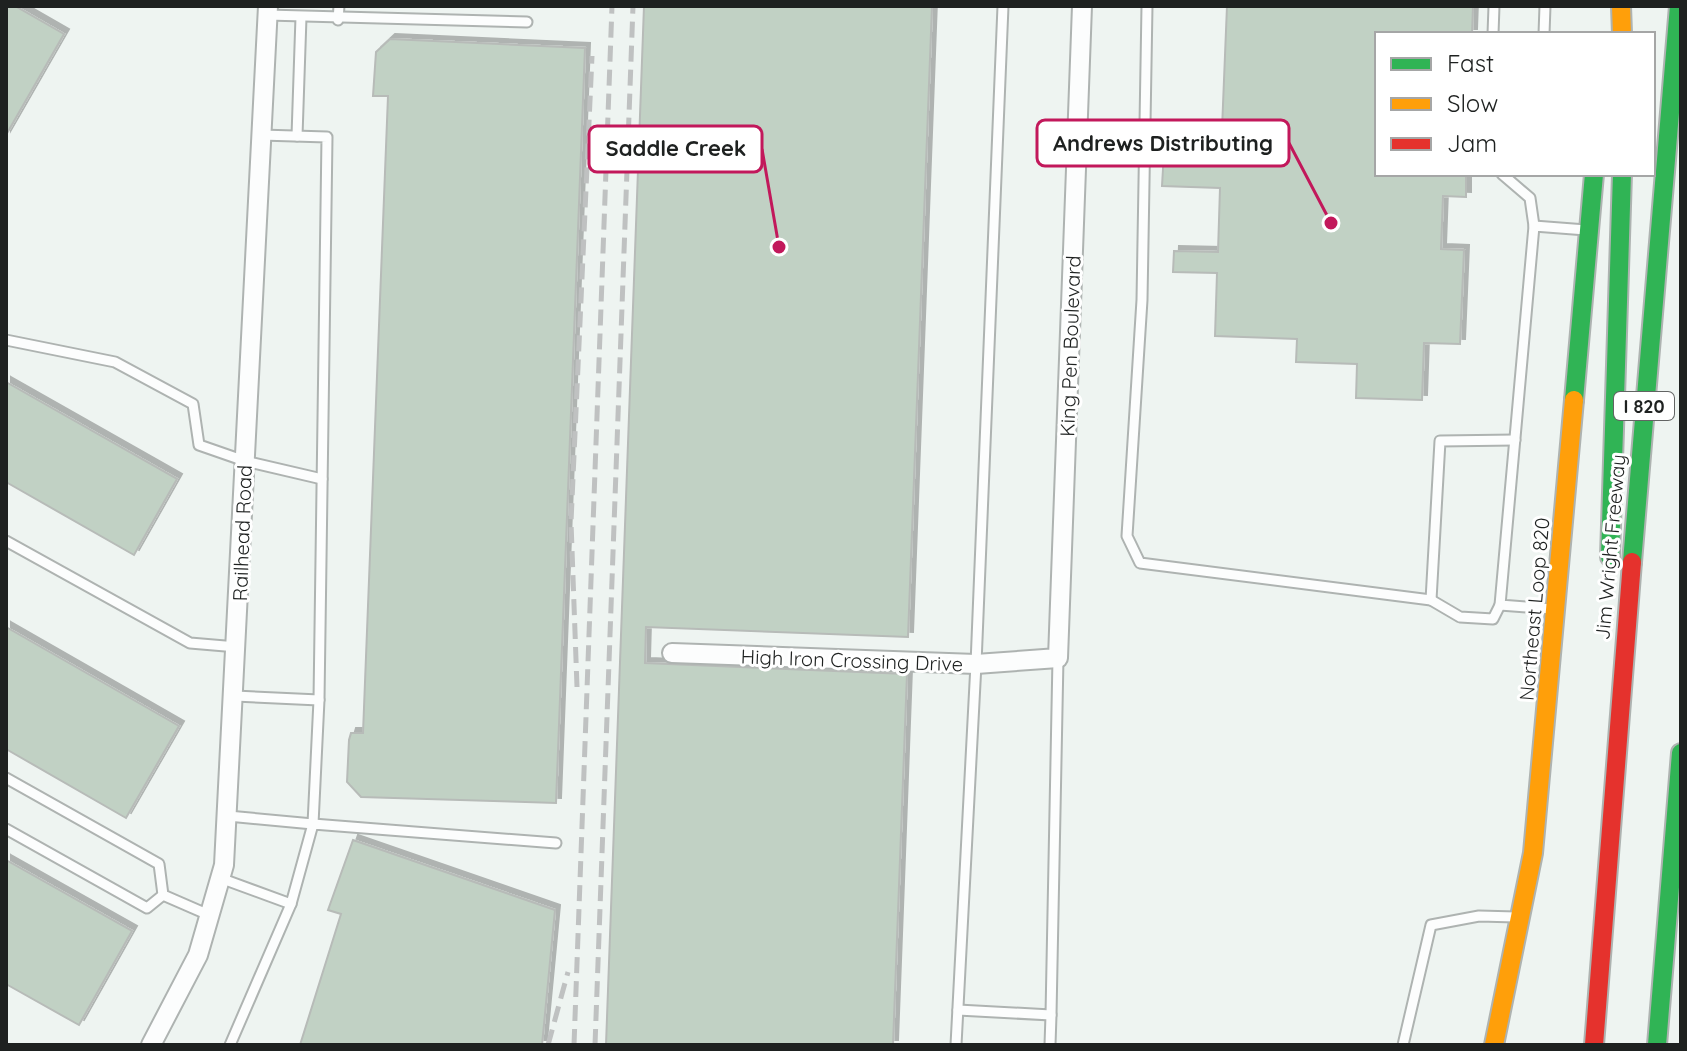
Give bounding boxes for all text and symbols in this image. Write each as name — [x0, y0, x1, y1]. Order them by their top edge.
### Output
legend — [1375, 32, 1655, 176]
text: Fast — [1447, 48, 1494, 78]
text: Slow — [1447, 88, 1498, 118]
callout: Andrews Distributing — [1037, 120, 1289, 166]
callout: Saddle Creek — [589, 126, 762, 172]
text: Jam — [1447, 128, 1497, 158]
text: Andrews Distributing — [1053, 129, 1273, 157]
text: Saddle Creek — [606, 134, 746, 162]
street label: King Pen Boulevard — [1054, 255, 1086, 437]
road number: I 820 — [1614, 392, 1674, 420]
street label: Jim Wright Freeway — [1589, 453, 1631, 641]
street label: Railhead Road — [227, 464, 257, 602]
street label: Northeast Loop 820 — [1514, 516, 1554, 702]
street label: High Iron Crossing Drive — [740, 644, 964, 676]

